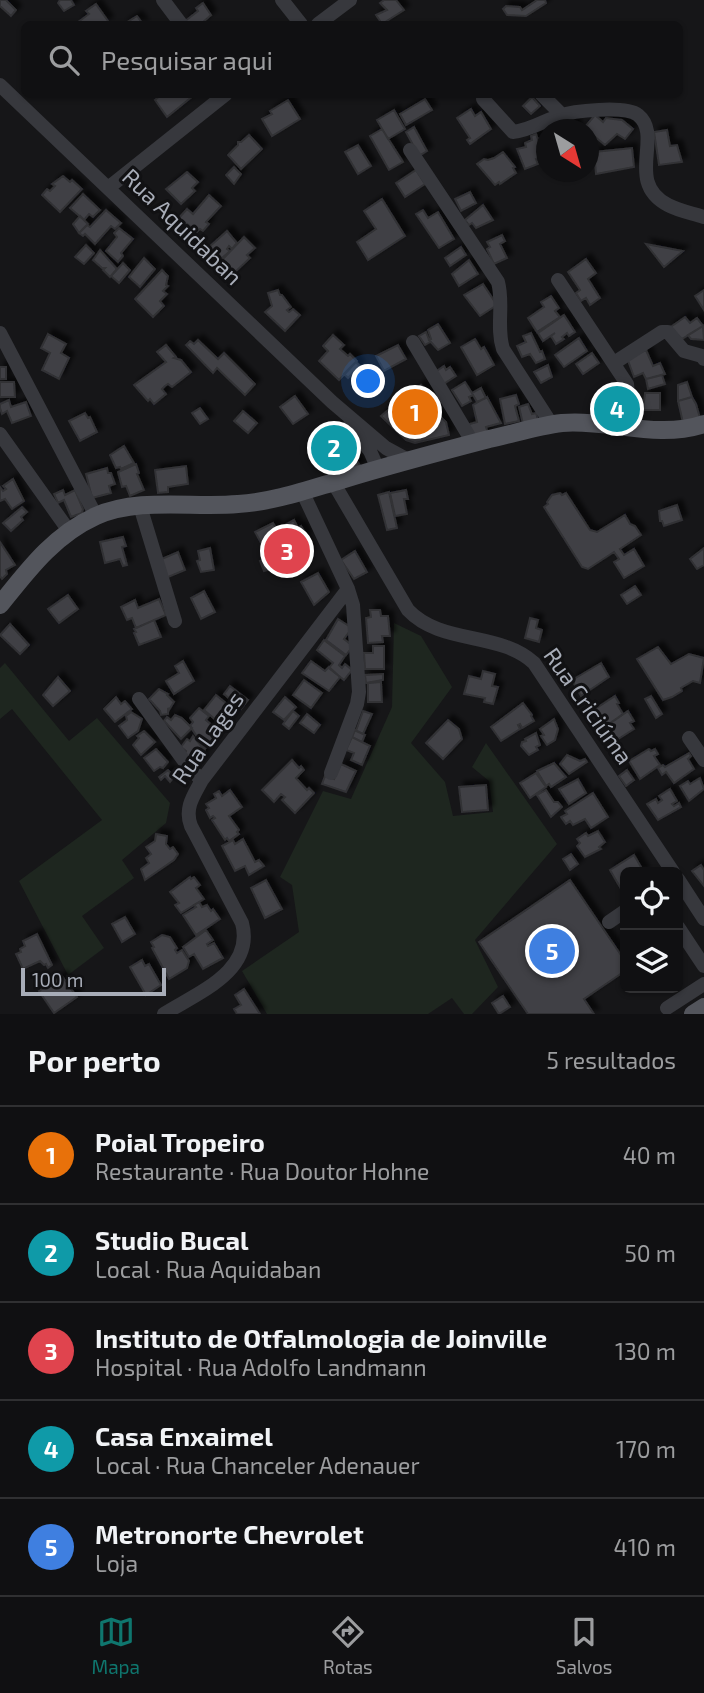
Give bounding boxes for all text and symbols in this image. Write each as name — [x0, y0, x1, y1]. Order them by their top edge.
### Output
search box — [21, 21, 683, 98]
icon: search — [45, 41, 83, 79]
text: Pesquisar aqui — [101, 44, 273, 75]
north arrow — [536, 119, 599, 182]
street label: Rua Aquidaban — [117, 162, 248, 290]
your location — [351, 364, 385, 398]
pin: 4 — [594, 383, 640, 435]
pin: 1 — [392, 386, 438, 438]
pin: 2 — [311, 422, 357, 474]
pin: 3 — [264, 525, 310, 577]
street label: Rua Criciúma — [538, 642, 639, 769]
street label: Rua Lages — [165, 686, 249, 789]
map controls — [620, 867, 683, 993]
button: locate — [620, 867, 683, 930]
pin: 5 — [529, 925, 575, 977]
button: layers — [620, 930, 683, 993]
scale bar — [21, 965, 166, 997]
text: 100 m — [32, 968, 83, 991]
text: Por perto — [28, 1042, 161, 1078]
text: 5 resultados — [546, 1046, 676, 1074]
text: Poial Tropeiro — [95, 1126, 265, 1157]
text: 1 — [46, 1141, 56, 1169]
text: 40 m — [623, 1141, 676, 1169]
text: Restaurante · Rua Doutor Hohne — [95, 1157, 429, 1185]
text: Studio Bucal — [95, 1224, 249, 1255]
text: 2 — [44, 1239, 58, 1267]
text: 50 m — [625, 1239, 676, 1267]
text: Local · Rua Aquidaban — [95, 1255, 321, 1283]
text: Instituto de Otfalmologia de Joinville — [95, 1322, 547, 1353]
text: 3 — [44, 1337, 58, 1365]
text: 130 m — [615, 1337, 676, 1365]
text: Hospital · Rua Adolfo Landmann — [95, 1353, 427, 1381]
text: Casa Enxaimel — [95, 1420, 273, 1451]
text: 4 — [44, 1435, 58, 1463]
text: 170 m — [616, 1435, 676, 1463]
text: Local · Rua Chanceler Adenauer — [95, 1451, 420, 1479]
text: Metronorte Chevrolet — [95, 1518, 364, 1549]
text: 5 — [45, 1533, 57, 1561]
text: 410 m — [614, 1533, 676, 1561]
text: Loja — [95, 1549, 138, 1577]
tab: Mapa — [91, 1613, 140, 1678]
tab: Rotas — [323, 1613, 373, 1678]
tab: Salvos — [556, 1613, 612, 1678]

